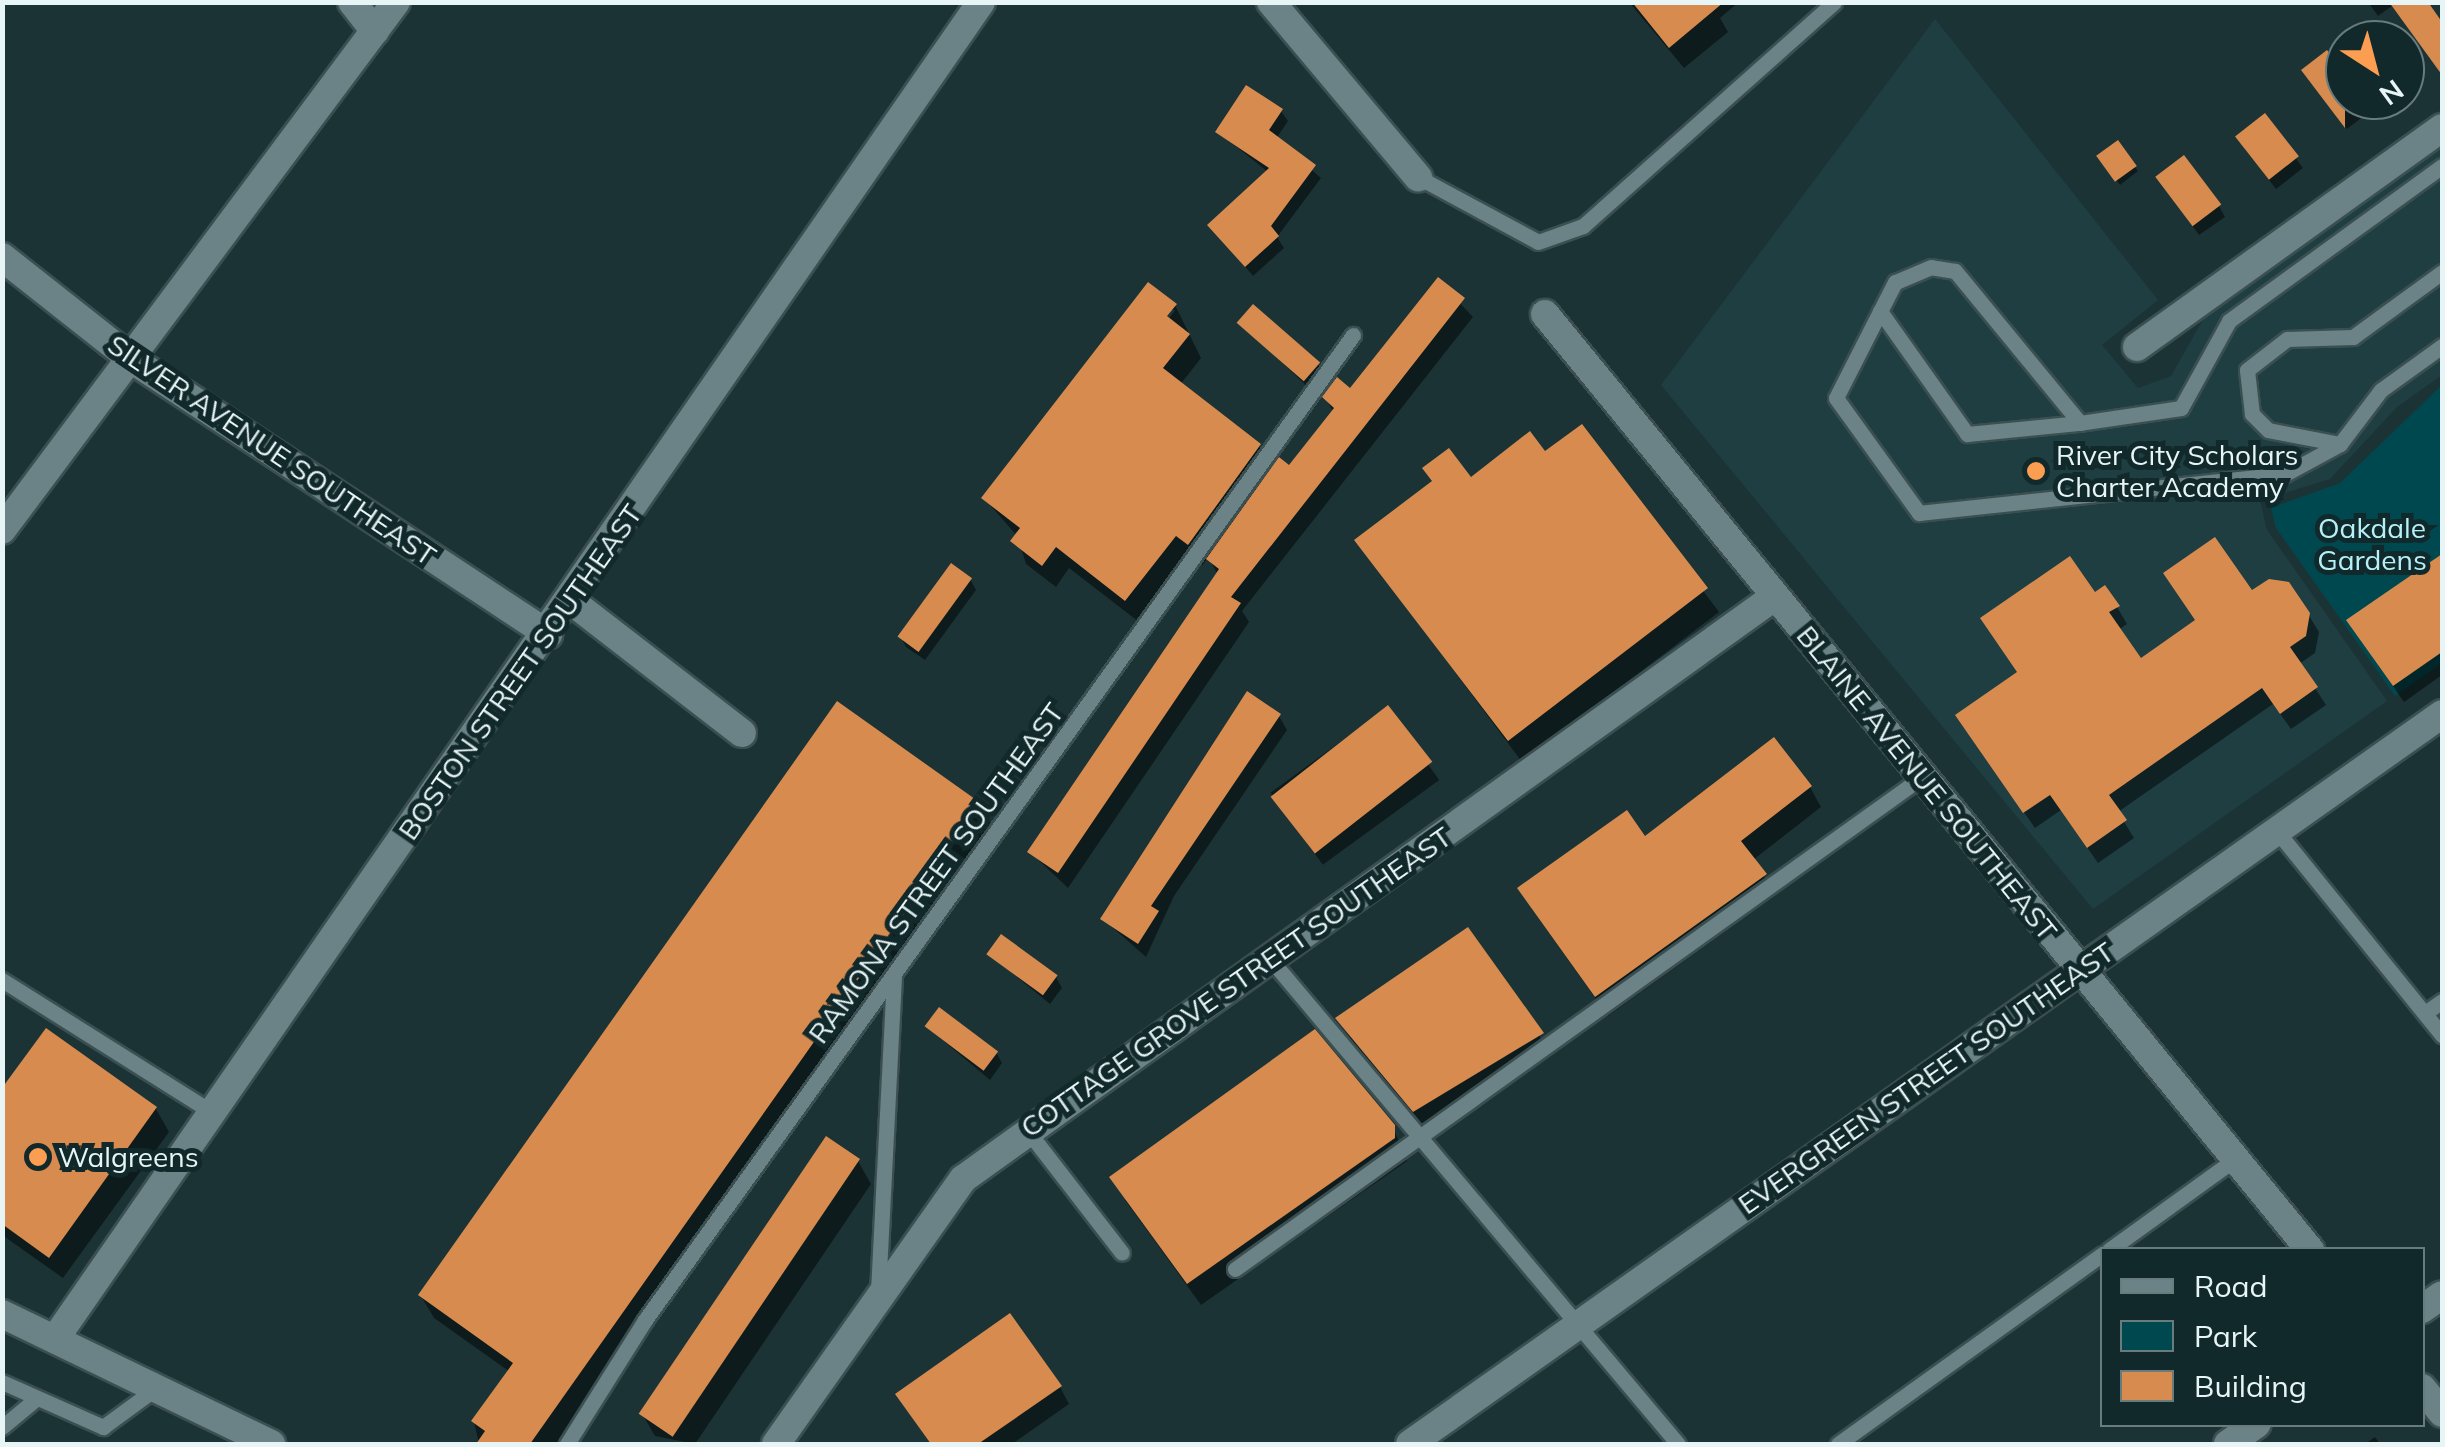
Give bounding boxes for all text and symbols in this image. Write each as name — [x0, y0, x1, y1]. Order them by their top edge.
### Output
north arrow — [2325, 20, 2425, 120]
text: N — [2373, 73, 2411, 113]
street label: SILVER AVENUE SOUTHEAST — [102, 327, 442, 573]
place label: River City Scholars Charter Academy — [2056, 438, 2298, 504]
marker: River City Scholars Charter Academy — [2025, 460, 2047, 482]
street label: BOSTON STREET SOUTHEAST — [391, 498, 649, 846]
park label: Oakdale Gardens — [2317, 511, 2427, 577]
street label: BLAINE AVENUE SOUTHEAST — [1790, 619, 2064, 947]
street label: RAMONA STREET SOUTHEAST — [801, 696, 1071, 1050]
street label: COTTAGE GROVE STREET SOUTHEAST — [1014, 820, 1458, 1144]
street label: EVERGREEN STREET SOUTHEAST — [1732, 935, 2120, 1221]
place label: Walgreens — [58, 1140, 199, 1174]
marker: Walgreens — [27, 1146, 49, 1168]
legend — [2100, 1247, 2425, 1427]
text: Road — [2194, 1267, 2268, 1305]
text: Park — [2194, 1317, 2257, 1355]
text: Building — [2194, 1367, 2307, 1405]

